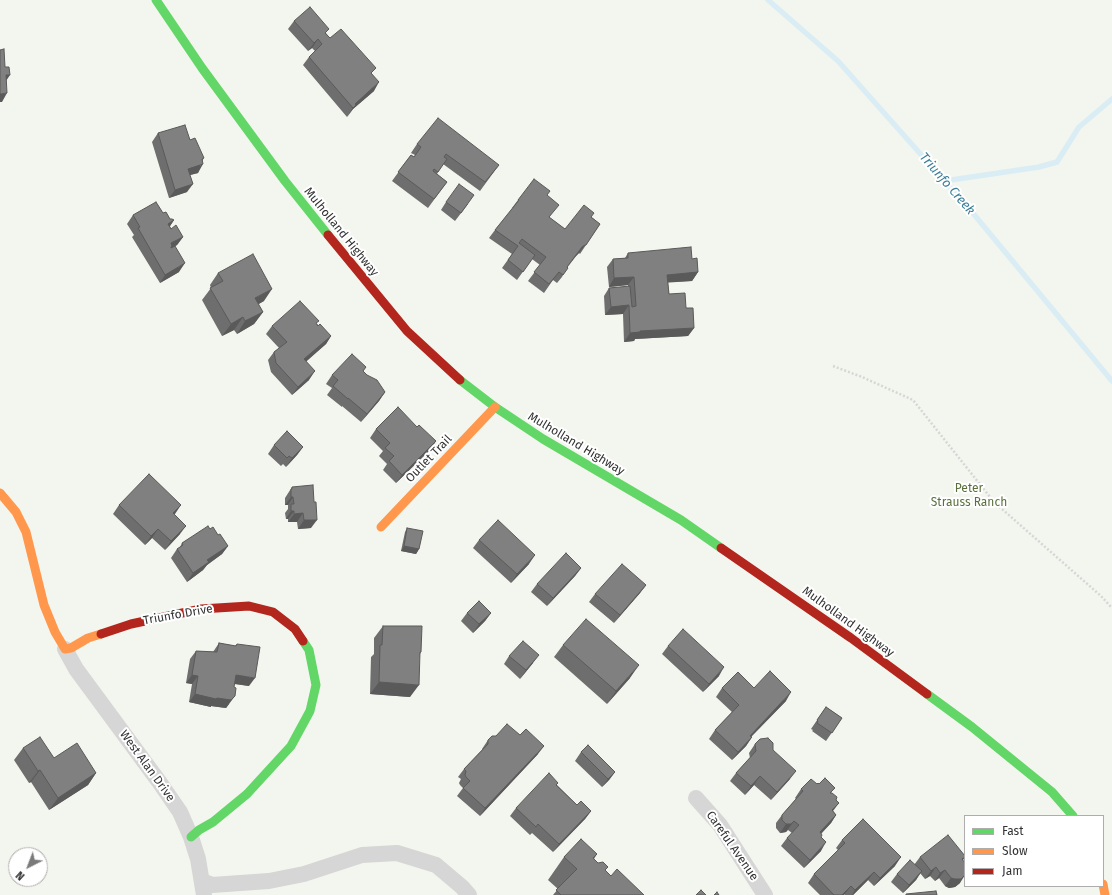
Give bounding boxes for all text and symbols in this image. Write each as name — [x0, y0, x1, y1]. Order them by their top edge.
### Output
water label: Triunfo Creek — [916, 150, 978, 218]
street label: Mulholland Highway — [301, 185, 381, 279]
street label: Mulholland Highway — [525, 409, 627, 479]
street label: Outlet Trail — [403, 432, 455, 486]
park label: Peter Strauss Ranch — [931, 482, 1007, 510]
street label: Mulholland Highway — [799, 584, 897, 660]
street label: Triunfo Drive — [142, 602, 214, 628]
street label: West Alan Drive — [116, 728, 178, 804]
street label: Careful Avenue — [703, 809, 761, 883]
legend — [964, 815, 1104, 887]
text: Fast — [1002, 824, 1024, 838]
text: Slow — [1002, 844, 1028, 858]
north arrow — [8, 847, 48, 887]
text: Jam — [1002, 864, 1022, 878]
text: N — [13, 868, 27, 883]

